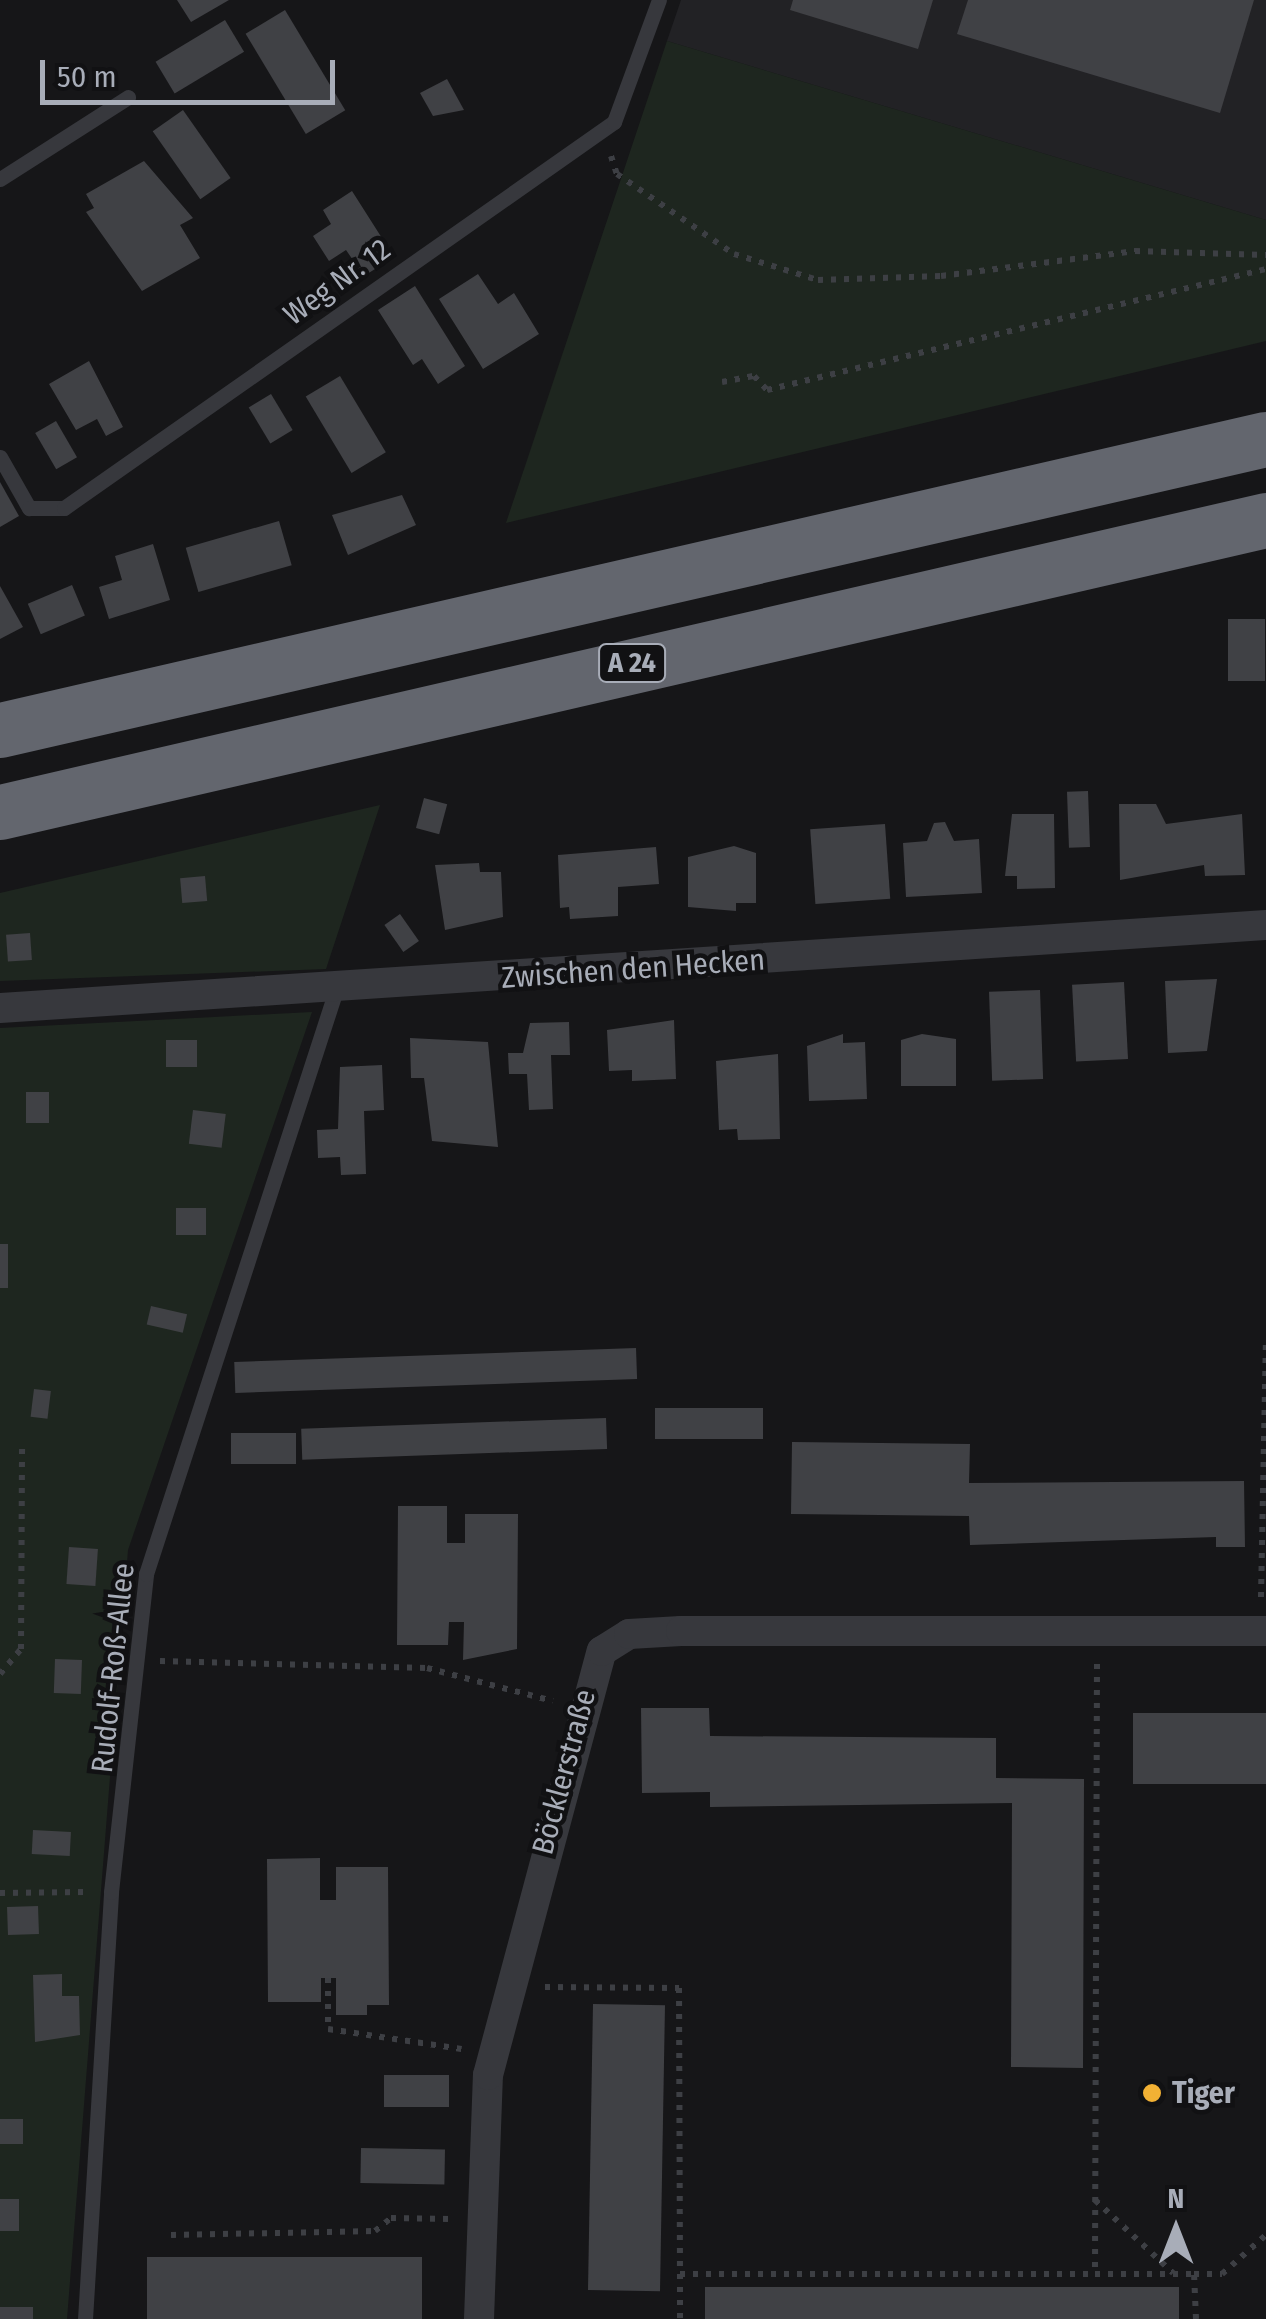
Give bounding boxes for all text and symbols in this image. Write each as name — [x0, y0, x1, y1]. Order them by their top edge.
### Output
scale bar — [45, 40, 340, 102]
text: 50 m — [57, 59, 117, 95]
street label: Weg Nr. 12 — [277, 231, 397, 333]
road number: A 24 — [597, 640, 667, 686]
street label: Zwischen den Hecken — [500, 942, 766, 996]
street label: Rudolf-Roß-Allee — [84, 1561, 142, 1775]
street label: Böcklerstraße — [525, 1686, 603, 1858]
place label: Tiger — [1172, 2075, 1235, 2111]
marker: Tiger — [1141, 2082, 1163, 2104]
north arrow — [1126, 2179, 1226, 2279]
text: N — [1168, 2182, 1184, 2215]

